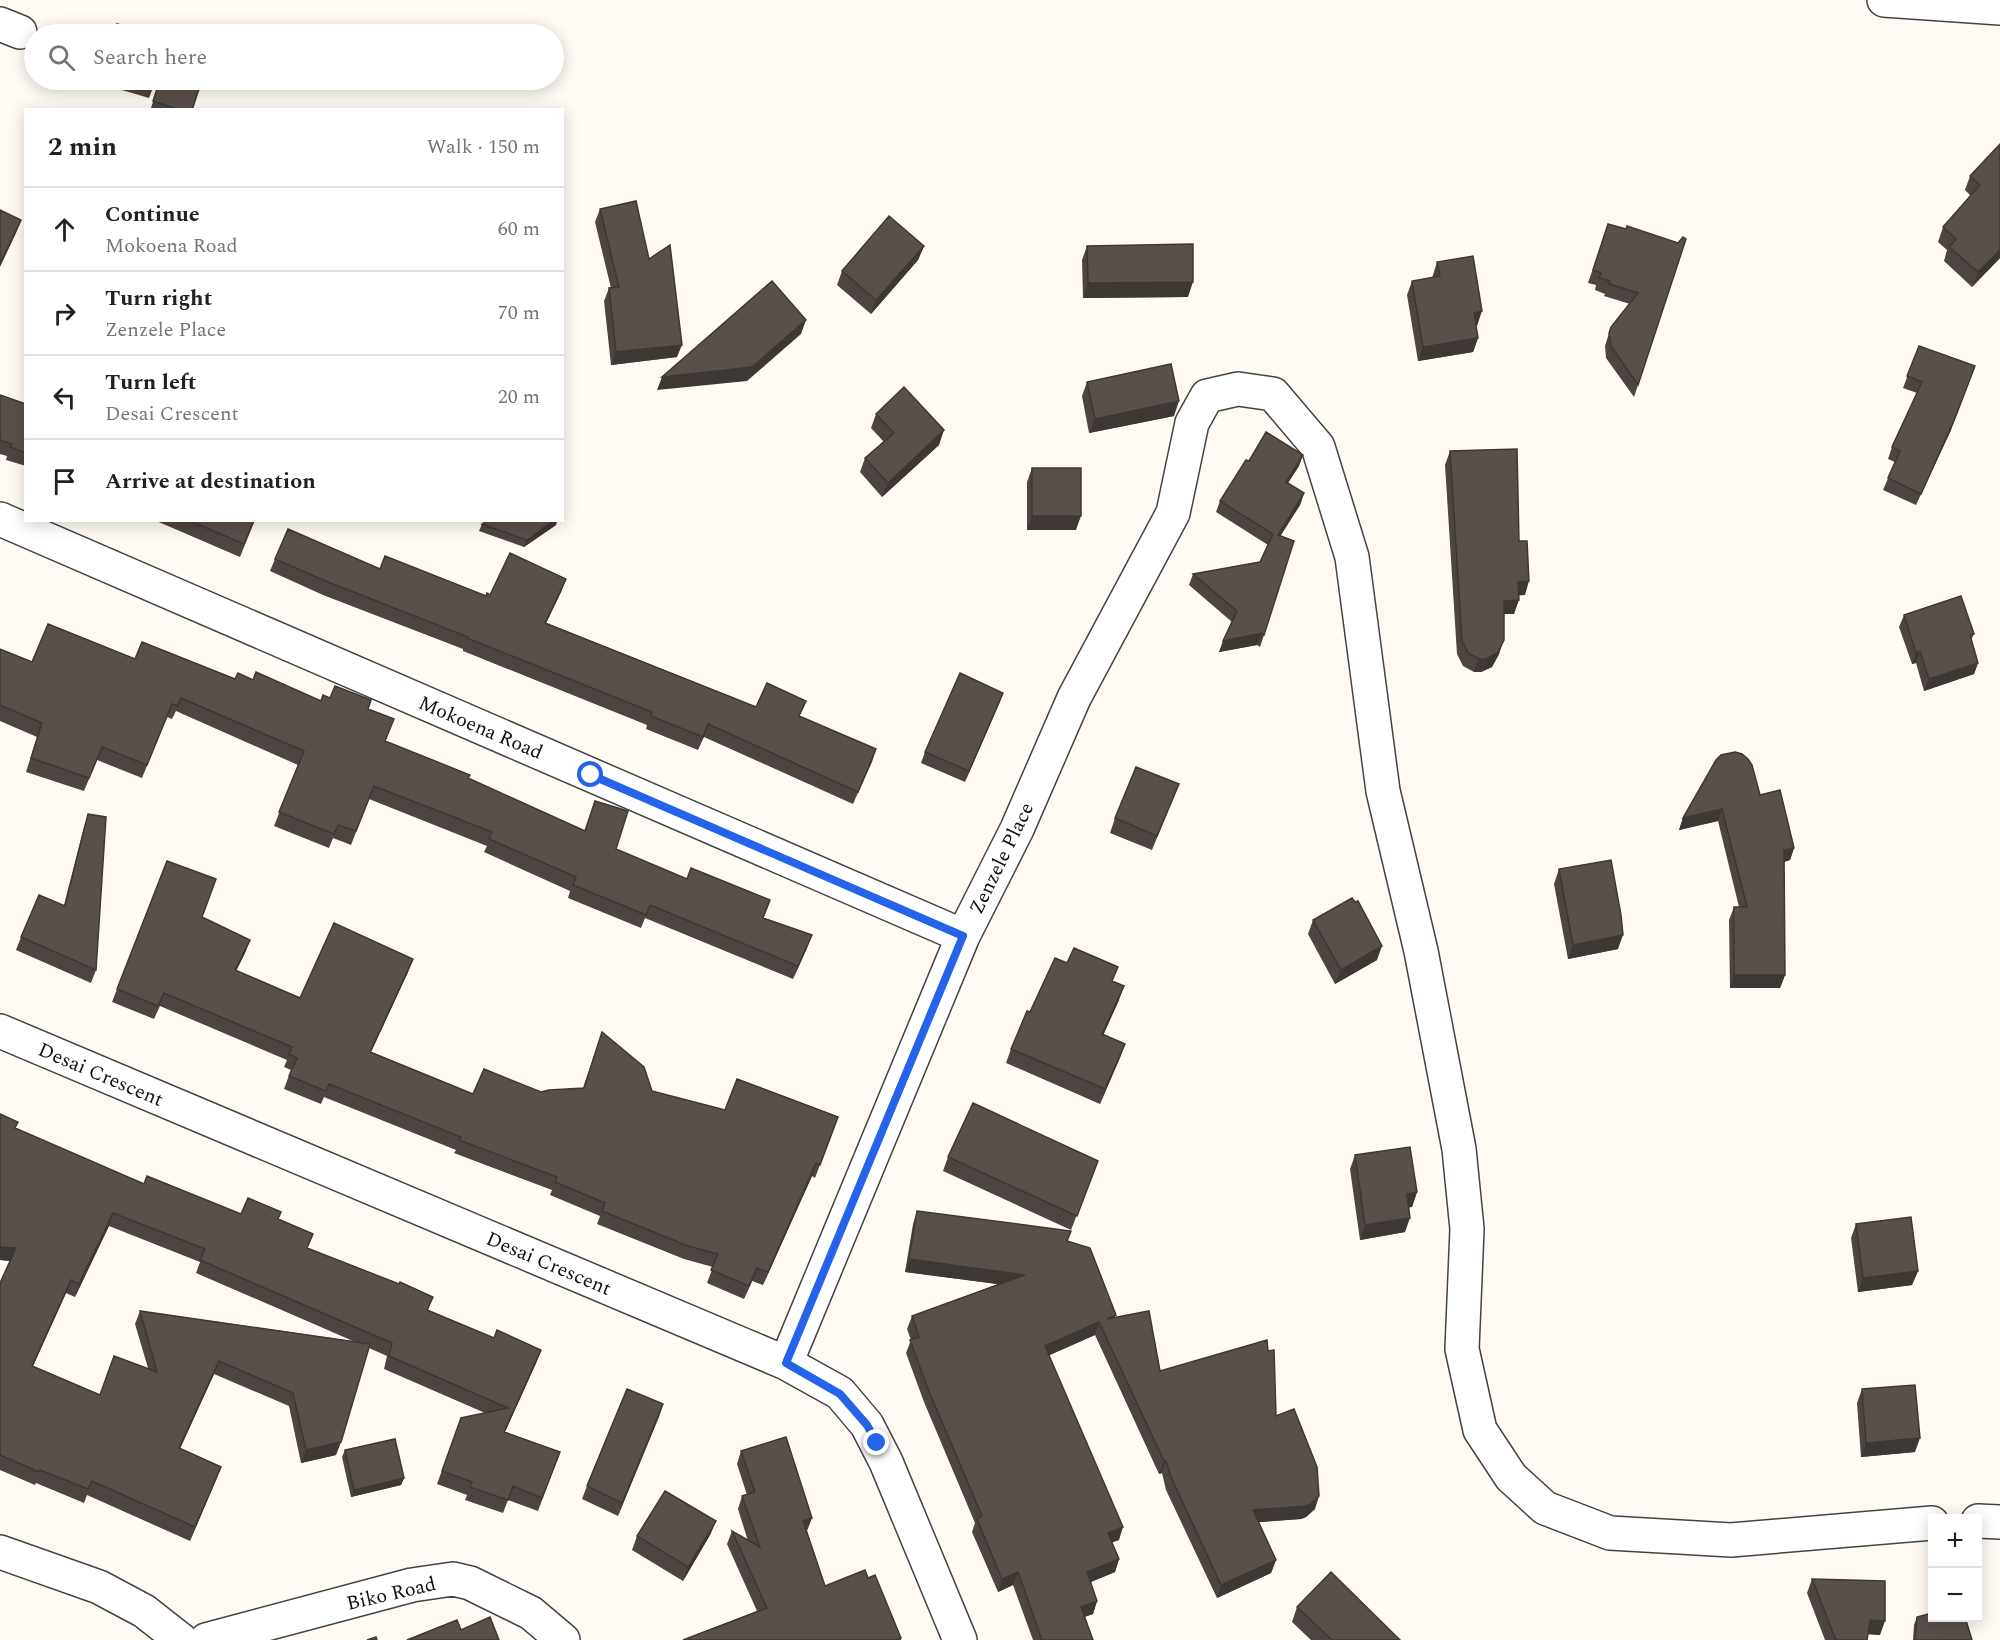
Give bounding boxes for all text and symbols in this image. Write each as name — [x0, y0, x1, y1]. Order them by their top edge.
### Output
search box — [24, 24, 564, 90]
icon: search — [45, 41, 78, 74]
text: Search here — [93, 41, 207, 74]
text: 2 min — [48, 127, 117, 167]
text: Walk · 150 m — [427, 132, 540, 162]
text: Continue — [105, 198, 200, 231]
icon: ahead — [48, 213, 81, 246]
text: 60 m — [498, 214, 540, 244]
text: Mokoena Road — [105, 231, 238, 261]
text: Turn right — [105, 282, 212, 315]
icon: right — [48, 297, 81, 330]
text: 70 m — [498, 298, 540, 328]
text: Zenzele Place — [105, 315, 226, 345]
text: Turn left — [105, 366, 197, 399]
icon: left — [48, 381, 81, 414]
text: 20 m — [498, 382, 540, 412]
text: Desai Crescent — [105, 399, 239, 429]
icon: arrive — [48, 465, 81, 498]
text: Arrive at destination — [105, 465, 316, 498]
street label: Mokoena Road — [414, 688, 548, 768]
route start — [577, 761, 603, 787]
street label: Zenzele Place — [962, 797, 1042, 919]
street label: Desai Crescent — [33, 1035, 168, 1115]
street label: Desai Crescent — [481, 1224, 616, 1304]
route end — [863, 1429, 889, 1455]
map controls — [1928, 1514, 1982, 1622]
button: + — [1928, 1514, 1982, 1568]
button: − — [1928, 1568, 1982, 1622]
street label: Biko Road — [343, 1569, 439, 1619]

